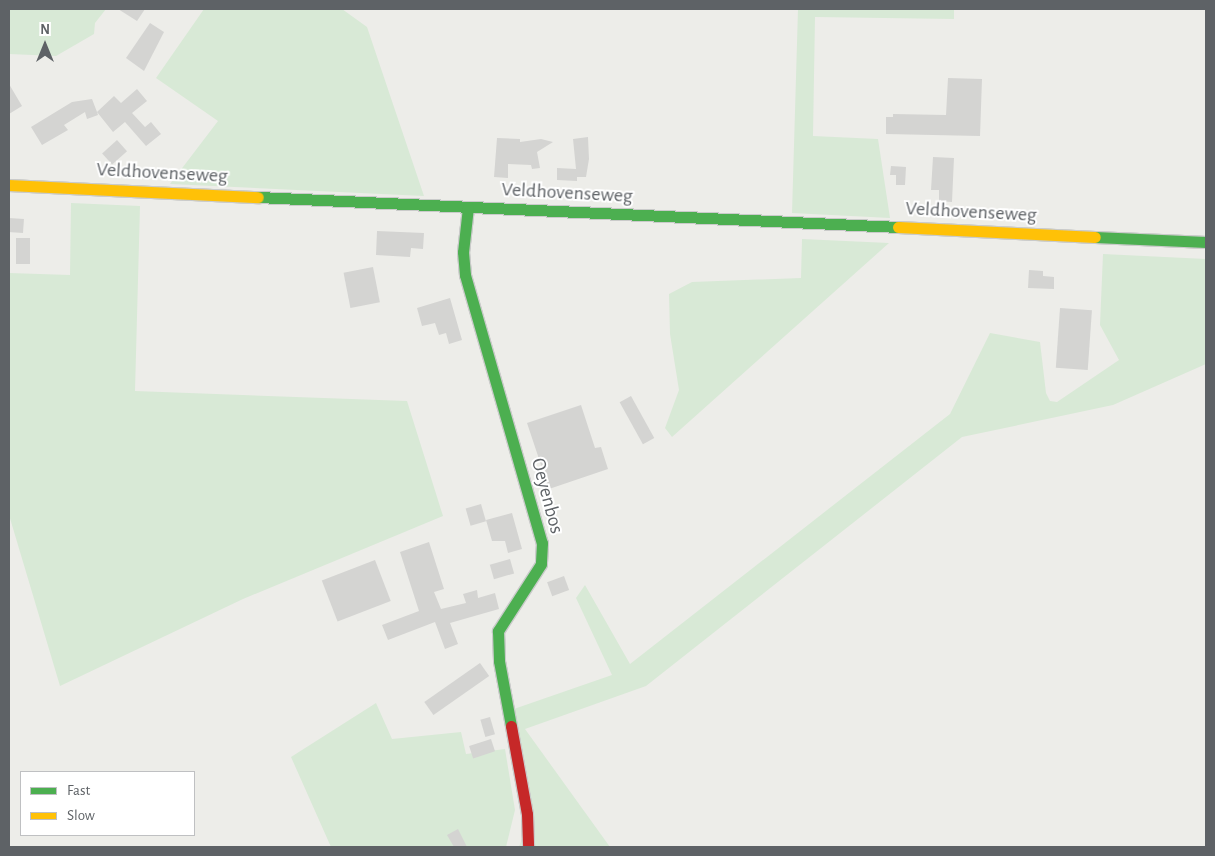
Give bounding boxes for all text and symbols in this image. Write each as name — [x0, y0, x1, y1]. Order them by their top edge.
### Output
north arrow — [20, 20, 70, 70]
text: N — [40, 23, 50, 37]
street label: Veldhovenseweg — [96, 158, 228, 188]
street label: Veldhovenseweg — [501, 178, 633, 208]
street label: Veldhovenseweg — [905, 197, 1037, 227]
street label: Oeyenbos — [525, 456, 569, 536]
legend — [20, 771, 195, 836]
text: Fast — [67, 783, 90, 798]
text: Slow — [67, 808, 95, 823]

